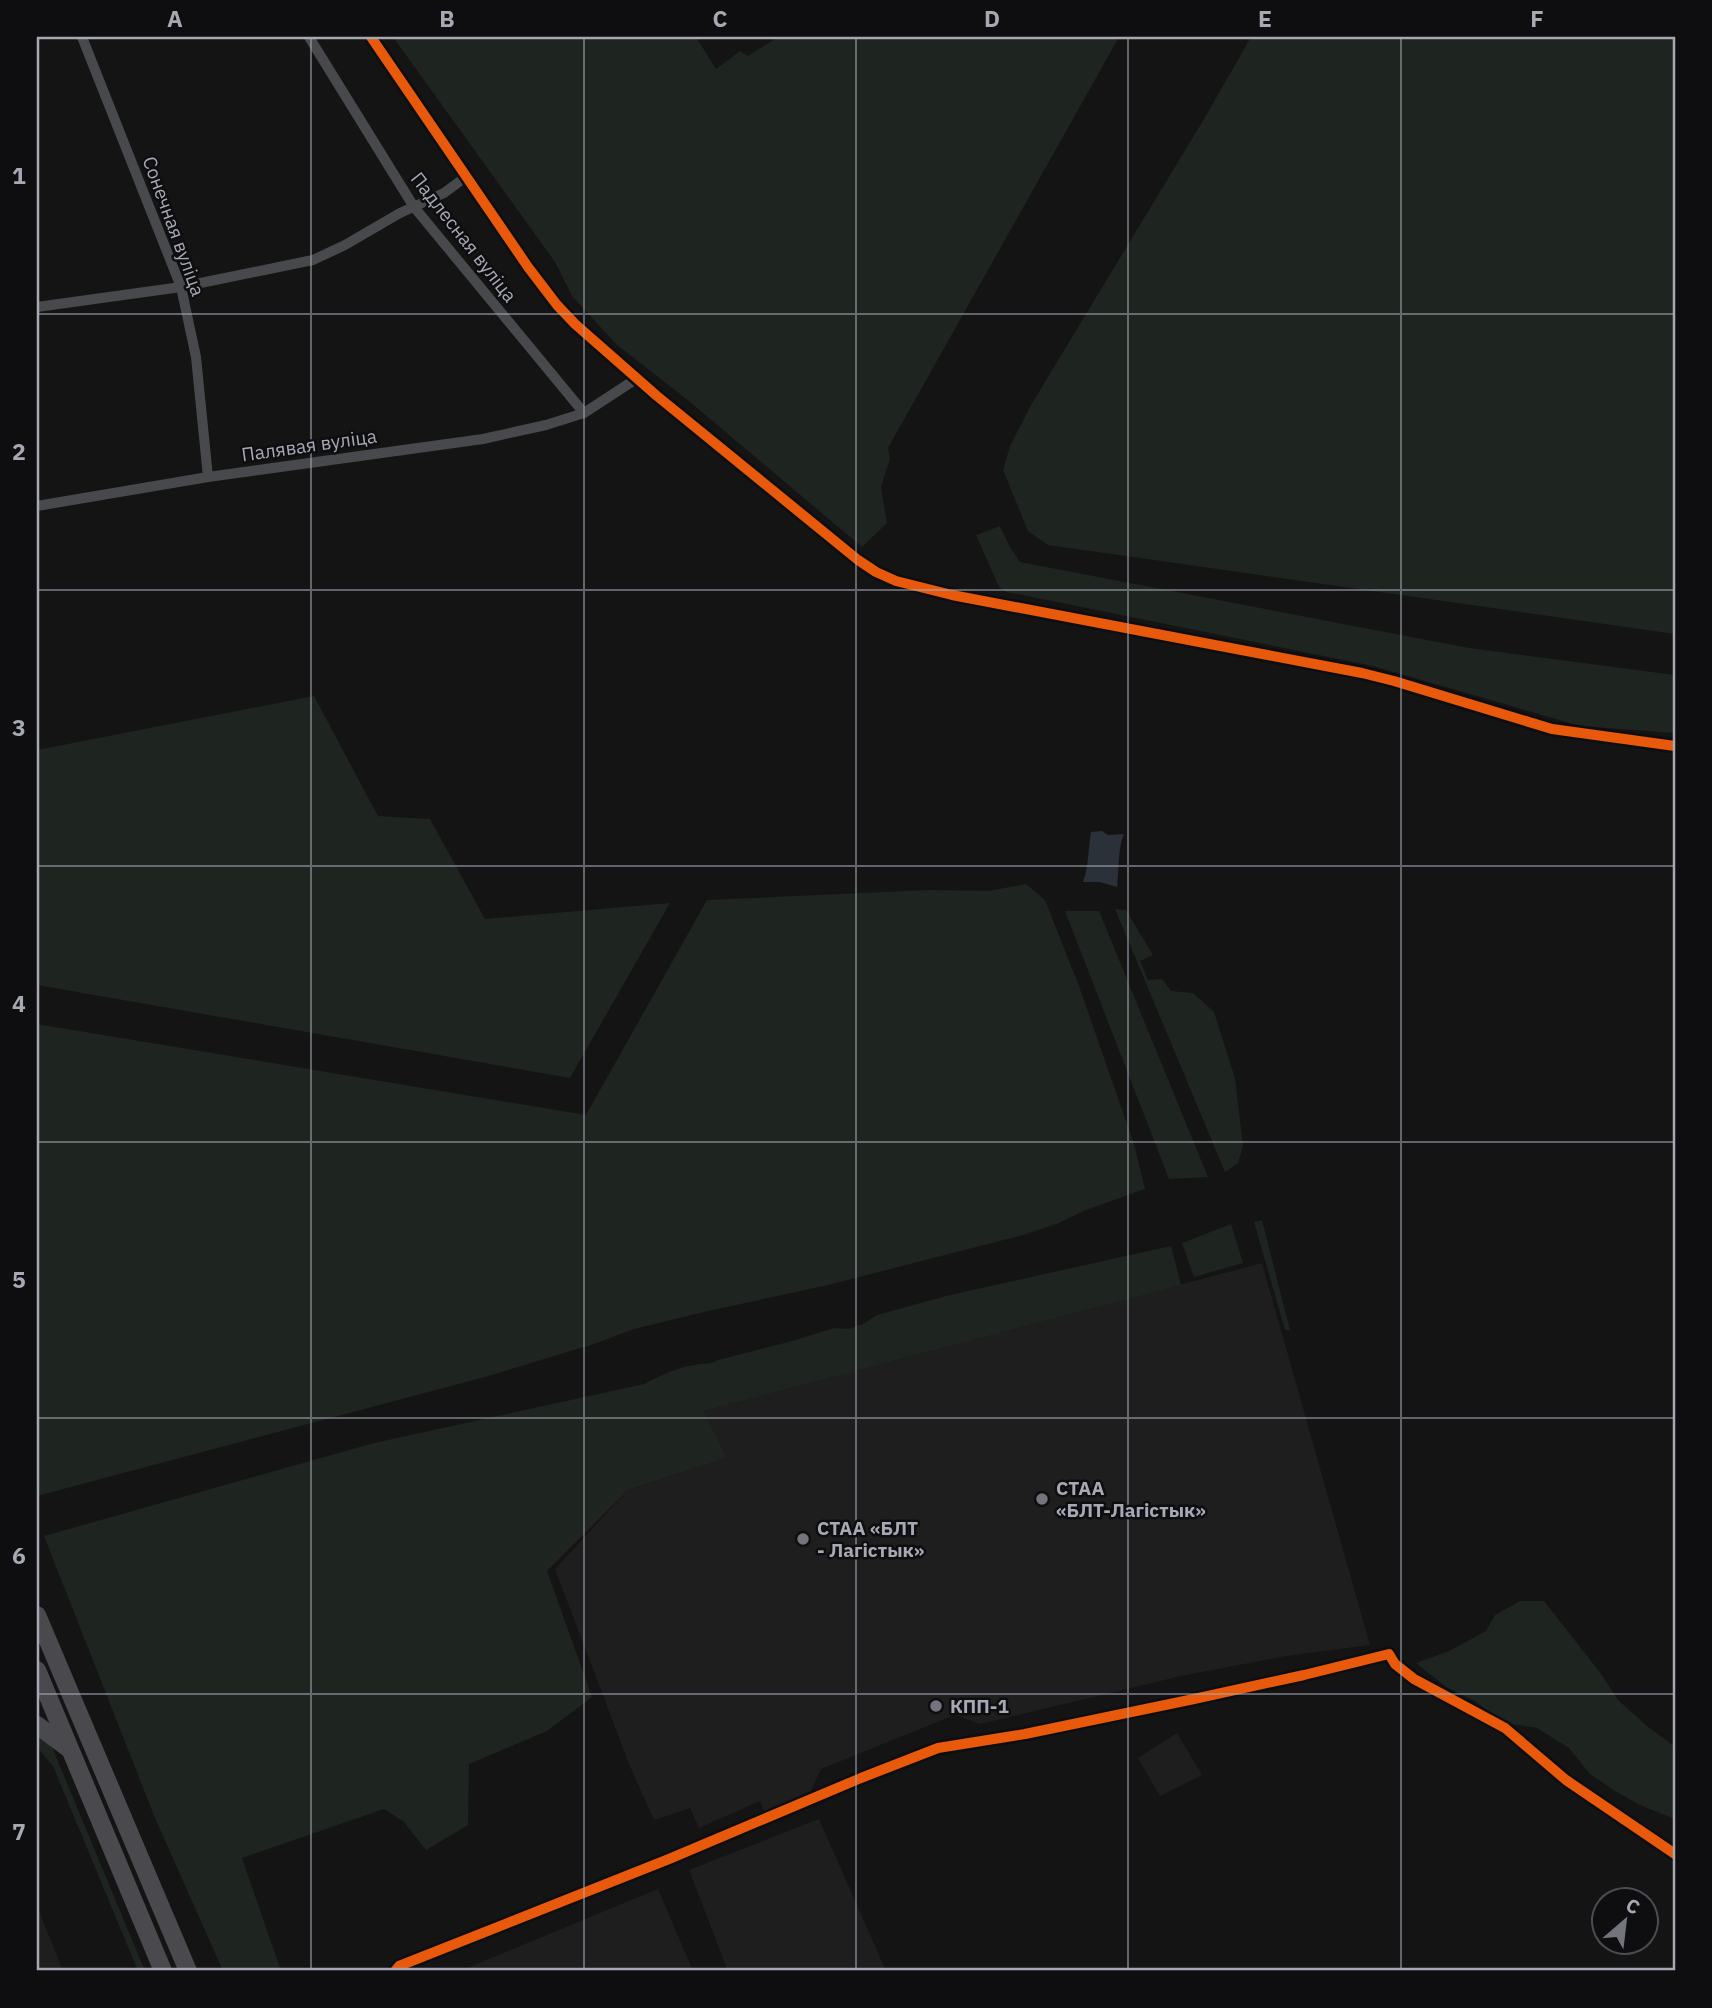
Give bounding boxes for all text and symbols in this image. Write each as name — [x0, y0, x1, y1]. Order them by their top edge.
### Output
text: A — [167, 3, 183, 33]
text: B — [439, 3, 455, 33]
text: C — [713, 3, 728, 33]
text: D — [984, 3, 1000, 33]
text: E — [1258, 3, 1272, 33]
text: F — [1530, 3, 1544, 33]
street label: Сонечная вуліца — [138, 153, 210, 299]
text: 1 — [12, 160, 26, 190]
street label: Падлесная вуліца — [406, 167, 522, 307]
street label: Палявая вуліца — [240, 424, 378, 466]
text: 2 — [12, 436, 26, 466]
text: 3 — [12, 712, 26, 742]
text: 4 — [12, 988, 26, 1018]
text: 5 — [12, 1264, 26, 1294]
place label: СТАА «БЛТ-Лагістык» — [1056, 1476, 1206, 1522]
marker: СТАА «БЛТ-Лагістык» — [1034, 1491, 1050, 1507]
place label: СТАА «БЛТ - Лагістык» — [817, 1516, 924, 1562]
marker: СТАА «БЛТ - Лагістык» — [795, 1531, 811, 1547]
text: 6 — [12, 1540, 26, 1570]
place label: КПП-1 — [950, 1694, 1009, 1718]
marker: КПП-1 — [928, 1698, 944, 1714]
text: 7 — [12, 1816, 26, 1846]
north arrow — [1590, 1885, 1660, 1955]
text: С — [1622, 1892, 1644, 1919]

